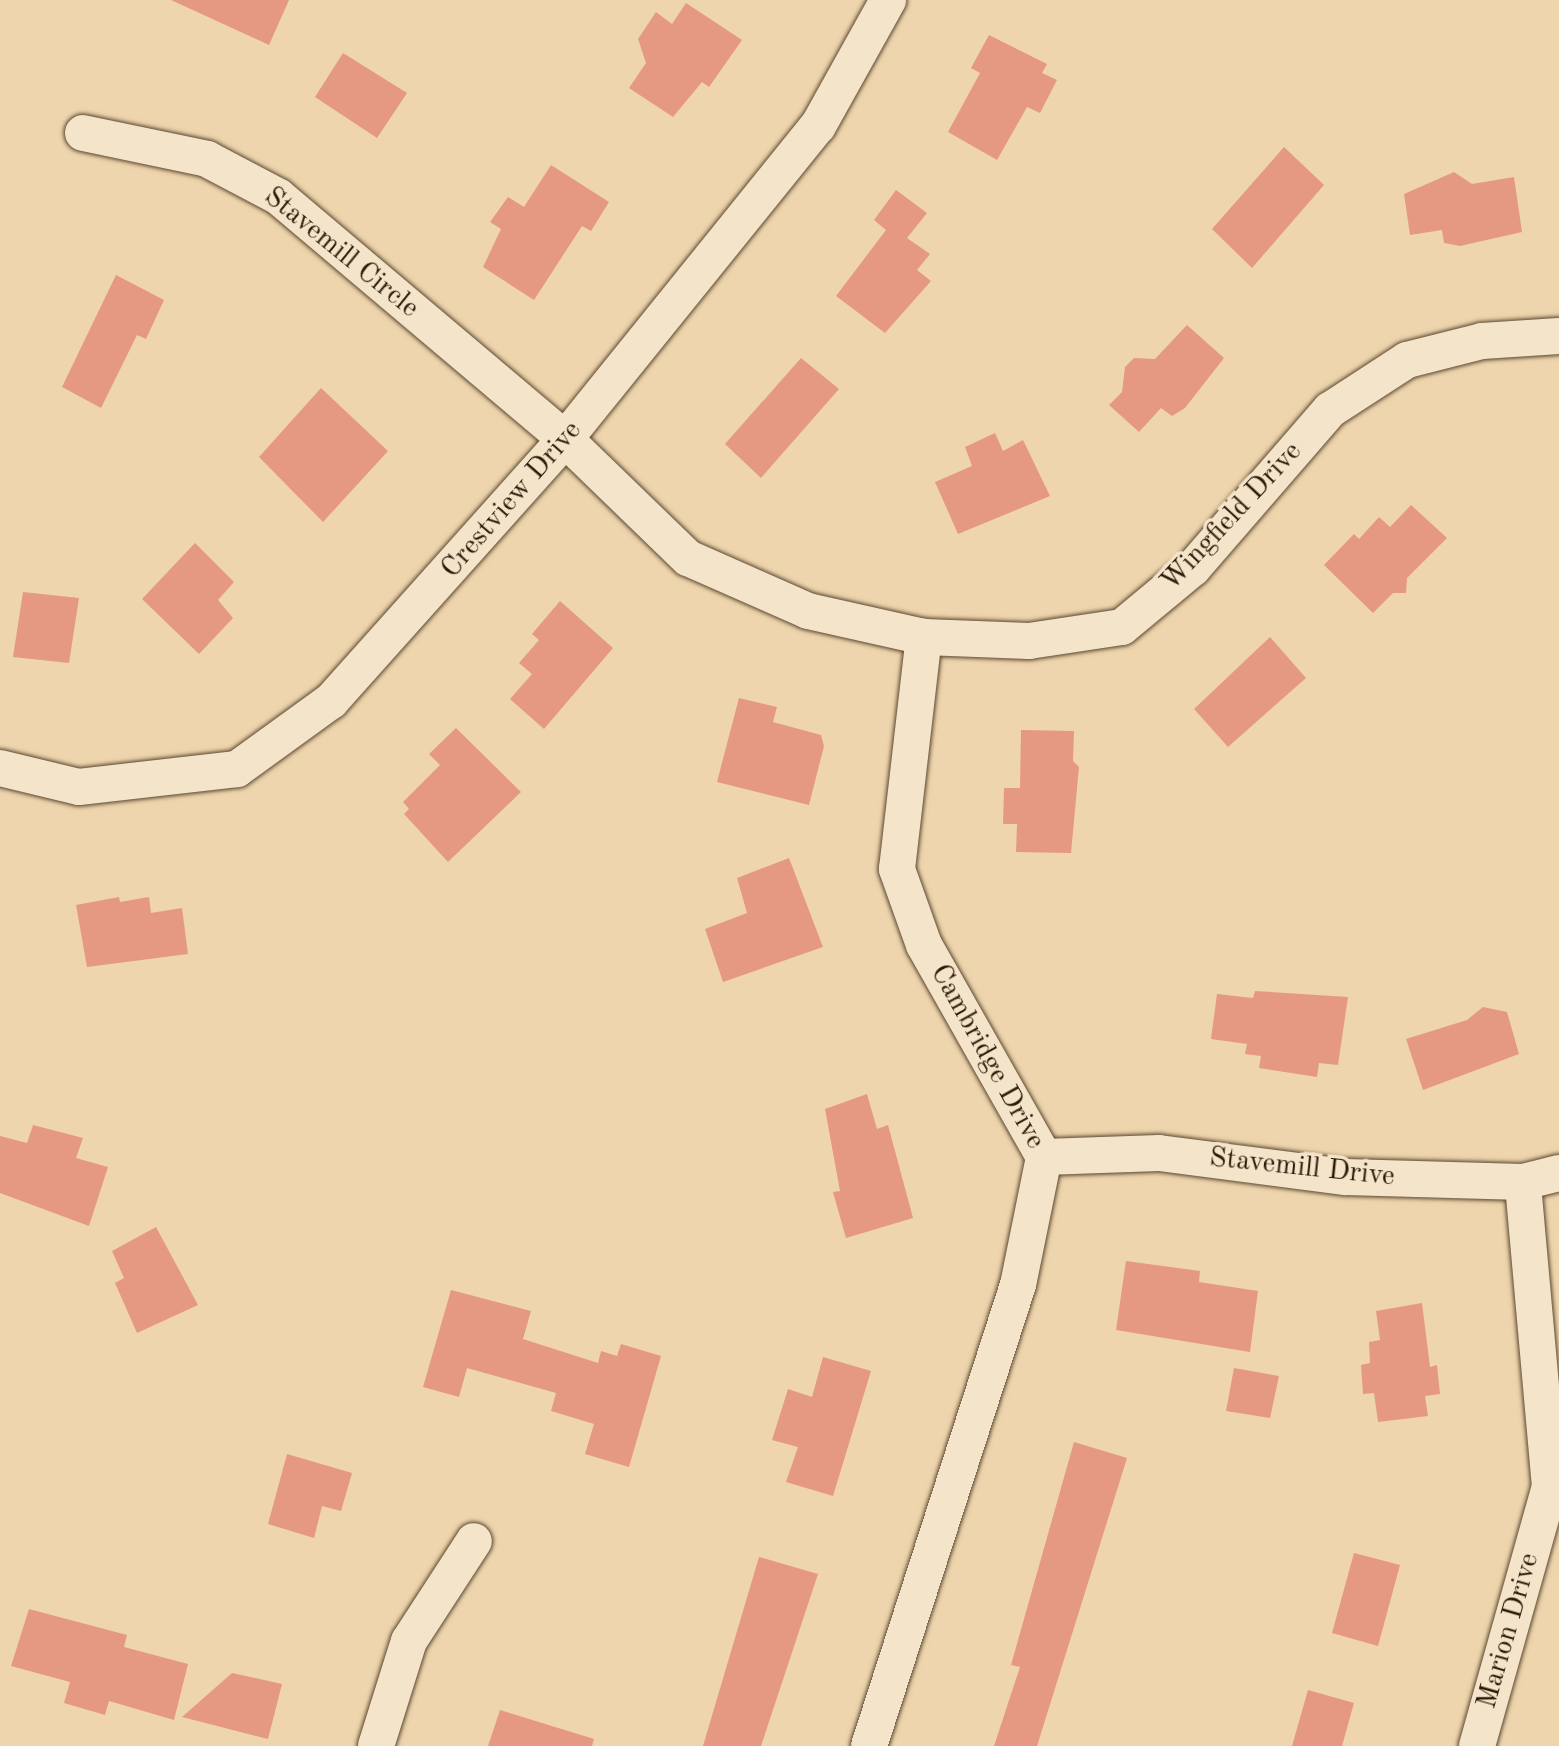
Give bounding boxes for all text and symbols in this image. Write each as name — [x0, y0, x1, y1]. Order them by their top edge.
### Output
street label: Stavemill Circle — [257, 180, 425, 326]
street label: Crestview Drive — [435, 415, 589, 585]
street label: Wingfield Drive — [1154, 436, 1310, 598]
street label: Cambridge Drive — [922, 959, 1052, 1155]
street label: Stavemill Drive — [1208, 1142, 1396, 1194]
street label: Marion Drive — [1471, 1549, 1547, 1713]

